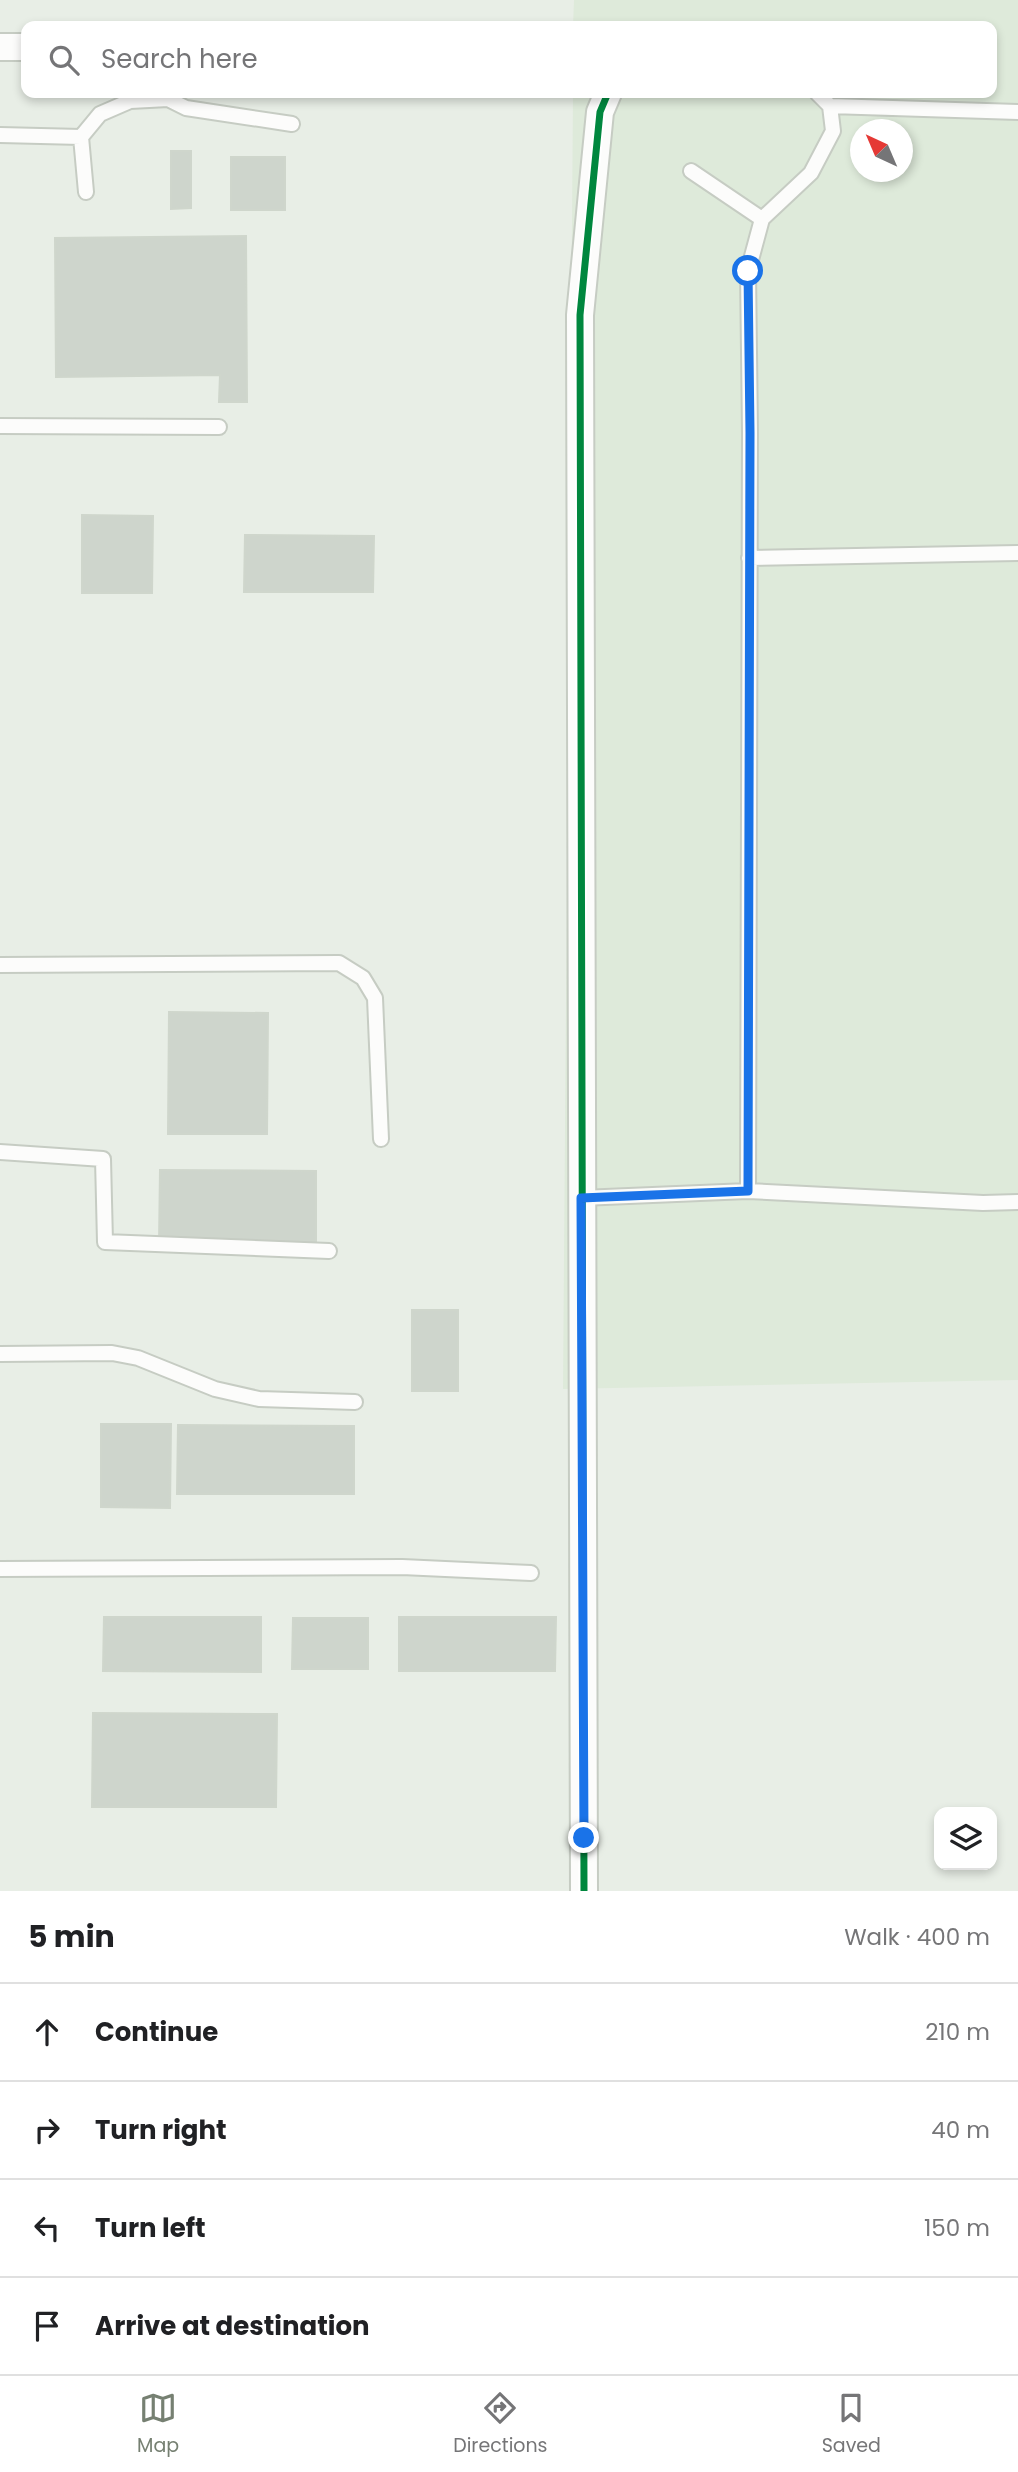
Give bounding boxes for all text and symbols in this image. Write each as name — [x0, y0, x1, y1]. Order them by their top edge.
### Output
search box — [21, 21, 997, 98]
icon: search — [45, 41, 83, 79]
text: Search here — [101, 41, 258, 77]
north arrow — [850, 119, 913, 182]
route start — [732, 255, 763, 286]
map controls — [934, 1807, 997, 1870]
button: layers — [934, 1807, 997, 1870]
route end — [568, 1822, 599, 1853]
text: 5 min — [28, 1915, 115, 1958]
text: Walk · 400 m — [844, 1921, 990, 1953]
icon: ahead — [28, 2013, 66, 2051]
text: Continue — [95, 2014, 218, 2050]
text: 210 m — [925, 2016, 990, 2048]
icon: right — [28, 2111, 66, 2149]
text: Turn right — [95, 2112, 227, 2148]
text: 40 m — [931, 2114, 990, 2146]
icon: left — [28, 2209, 66, 2247]
text: Turn left — [95, 2210, 206, 2246]
text: 150 m — [924, 2212, 990, 2244]
icon: arrive — [28, 2307, 66, 2345]
text: Arrive at destination — [95, 2308, 370, 2344]
tab: Map — [137, 2389, 179, 2460]
tab: Directions — [453, 2389, 548, 2460]
tab: Saved — [822, 2389, 881, 2460]

